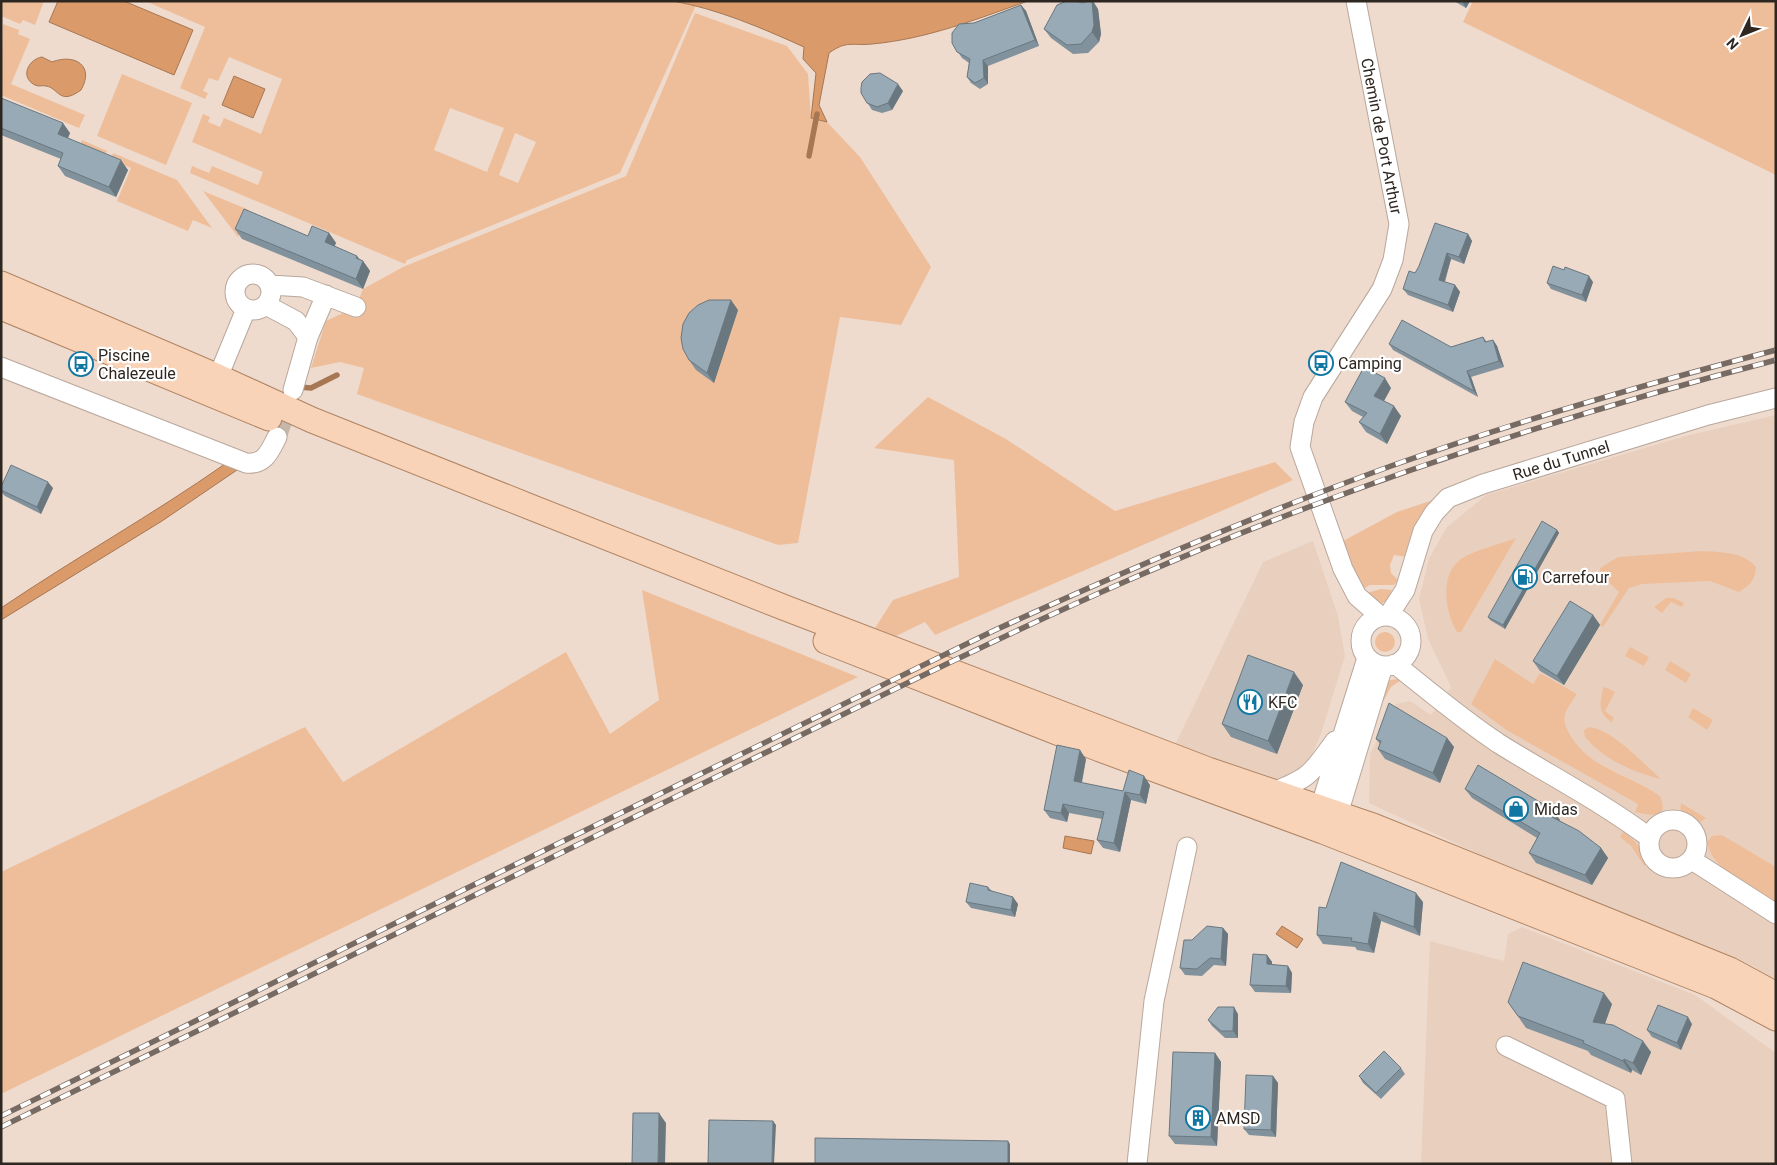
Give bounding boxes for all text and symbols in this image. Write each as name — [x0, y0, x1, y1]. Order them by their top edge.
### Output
north arrow — [1717, 10, 1767, 60]
text: N — [1723, 35, 1742, 53]
street label: Chemin de Port Arthur — [1357, 56, 1406, 216]
place label: Piscine Chalezeule — [98, 346, 176, 383]
bus stop icon: Camping — [1308, 350, 1334, 376]
bus stop icon: Piscine Chalezeule — [68, 351, 94, 377]
place label: Camping — [1338, 354, 1402, 373]
street label: Rue du Tunnel — [1510, 437, 1612, 484]
fuel station icon: Carrefour — [1512, 564, 1538, 590]
place label: Carrefour — [1542, 568, 1610, 587]
restaurant icon: KFC — [1237, 689, 1263, 715]
place label: KFC — [1268, 693, 1297, 712]
shop icon: Midas — [1503, 796, 1529, 822]
place label: Midas — [1534, 800, 1578, 819]
building icon: AMSD — [1185, 1105, 1211, 1131]
place label: AMSD — [1216, 1109, 1260, 1128]

